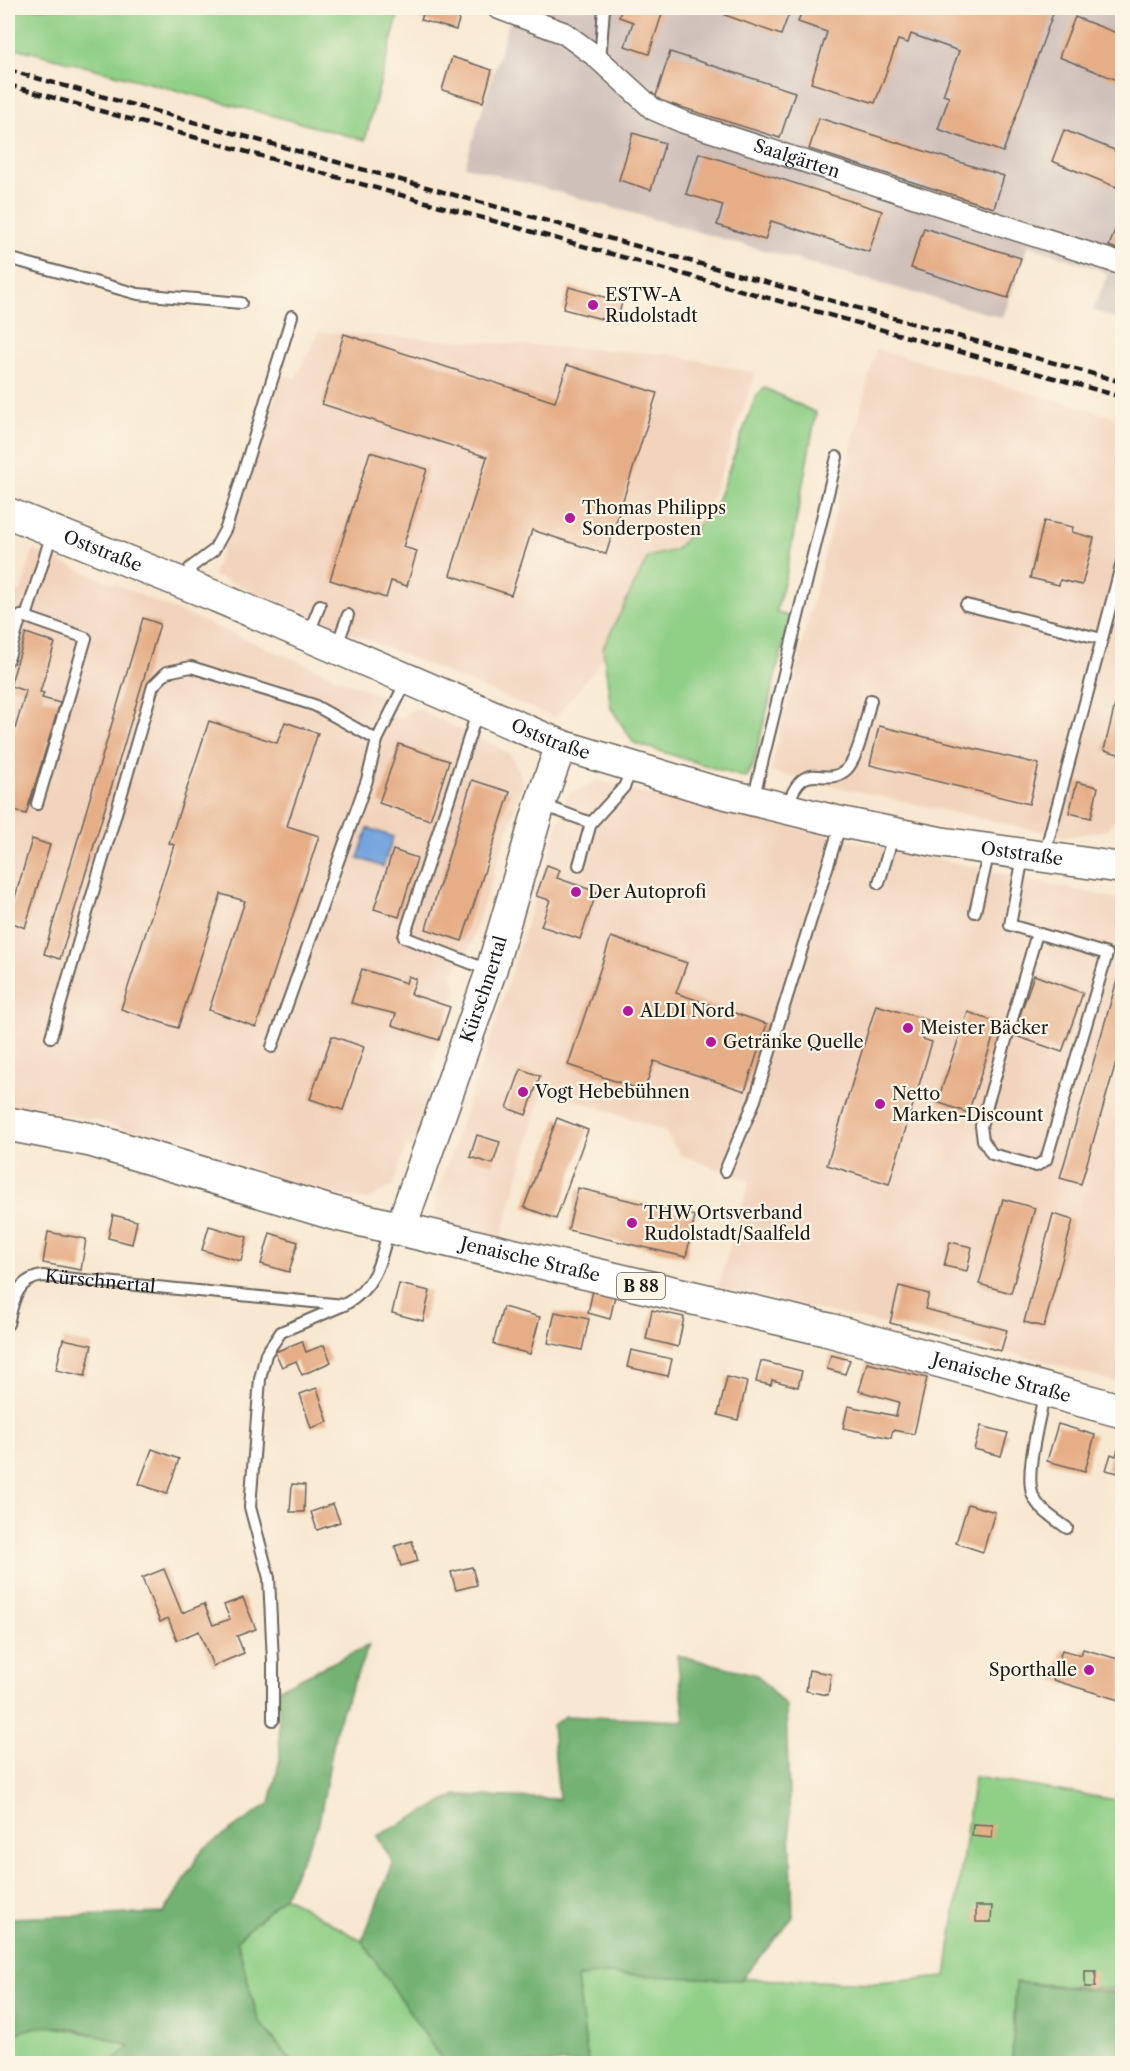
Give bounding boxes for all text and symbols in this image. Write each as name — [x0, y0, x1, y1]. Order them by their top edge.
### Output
street label: Saalgärten — [751, 135, 843, 183]
place label: ESTW-A Rudolstadt — [605, 284, 698, 327]
marker: ESTW-A Rudolstadt — [586, 298, 600, 312]
place label: Thomas Philipps Sonderposten — [582, 497, 726, 540]
marker: Thomas Philipps Sonderposten — [563, 511, 577, 525]
street label: Oststraße — [60, 525, 145, 577]
street label: Oststraße — [508, 714, 593, 764]
street label: Oststraße — [979, 837, 1064, 870]
place label: Der Autoprofi — [588, 881, 707, 903]
marker: Der Autoprofi — [569, 885, 583, 899]
street label: Kürschnertal — [456, 933, 512, 1045]
place label: ALDI Nord — [639, 1000, 735, 1022]
marker: ALDI Nord — [621, 1004, 635, 1018]
place label: Meister Bäcker — [920, 1017, 1049, 1039]
marker: Meister Bäcker — [901, 1021, 915, 1035]
place label: Getränke Quelle — [723, 1031, 864, 1053]
marker: Getränke Quelle — [704, 1035, 718, 1049]
place label: Vogt Hebebühnen — [534, 1081, 690, 1103]
place label: Netto Marken-Discount — [892, 1083, 1044, 1126]
marker: Vogt Hebebühnen — [516, 1085, 530, 1099]
marker: Netto Marken-Discount — [873, 1097, 887, 1111]
place label: THW Ortsverband Rudolstadt/Saalfeld — [644, 1202, 811, 1245]
marker: THW Ortsverband Rudolstadt/Saalfeld — [625, 1216, 639, 1230]
street label: Jenaische Straße — [455, 1232, 602, 1287]
street label: Kürschnertal — [44, 1265, 156, 1298]
road number: B 88 — [617, 1273, 665, 1299]
street label: Jenaische Straße — [927, 1347, 1073, 1407]
place label: Sporthalle — [989, 1659, 1077, 1681]
marker: Sporthalle — [1082, 1663, 1096, 1677]

